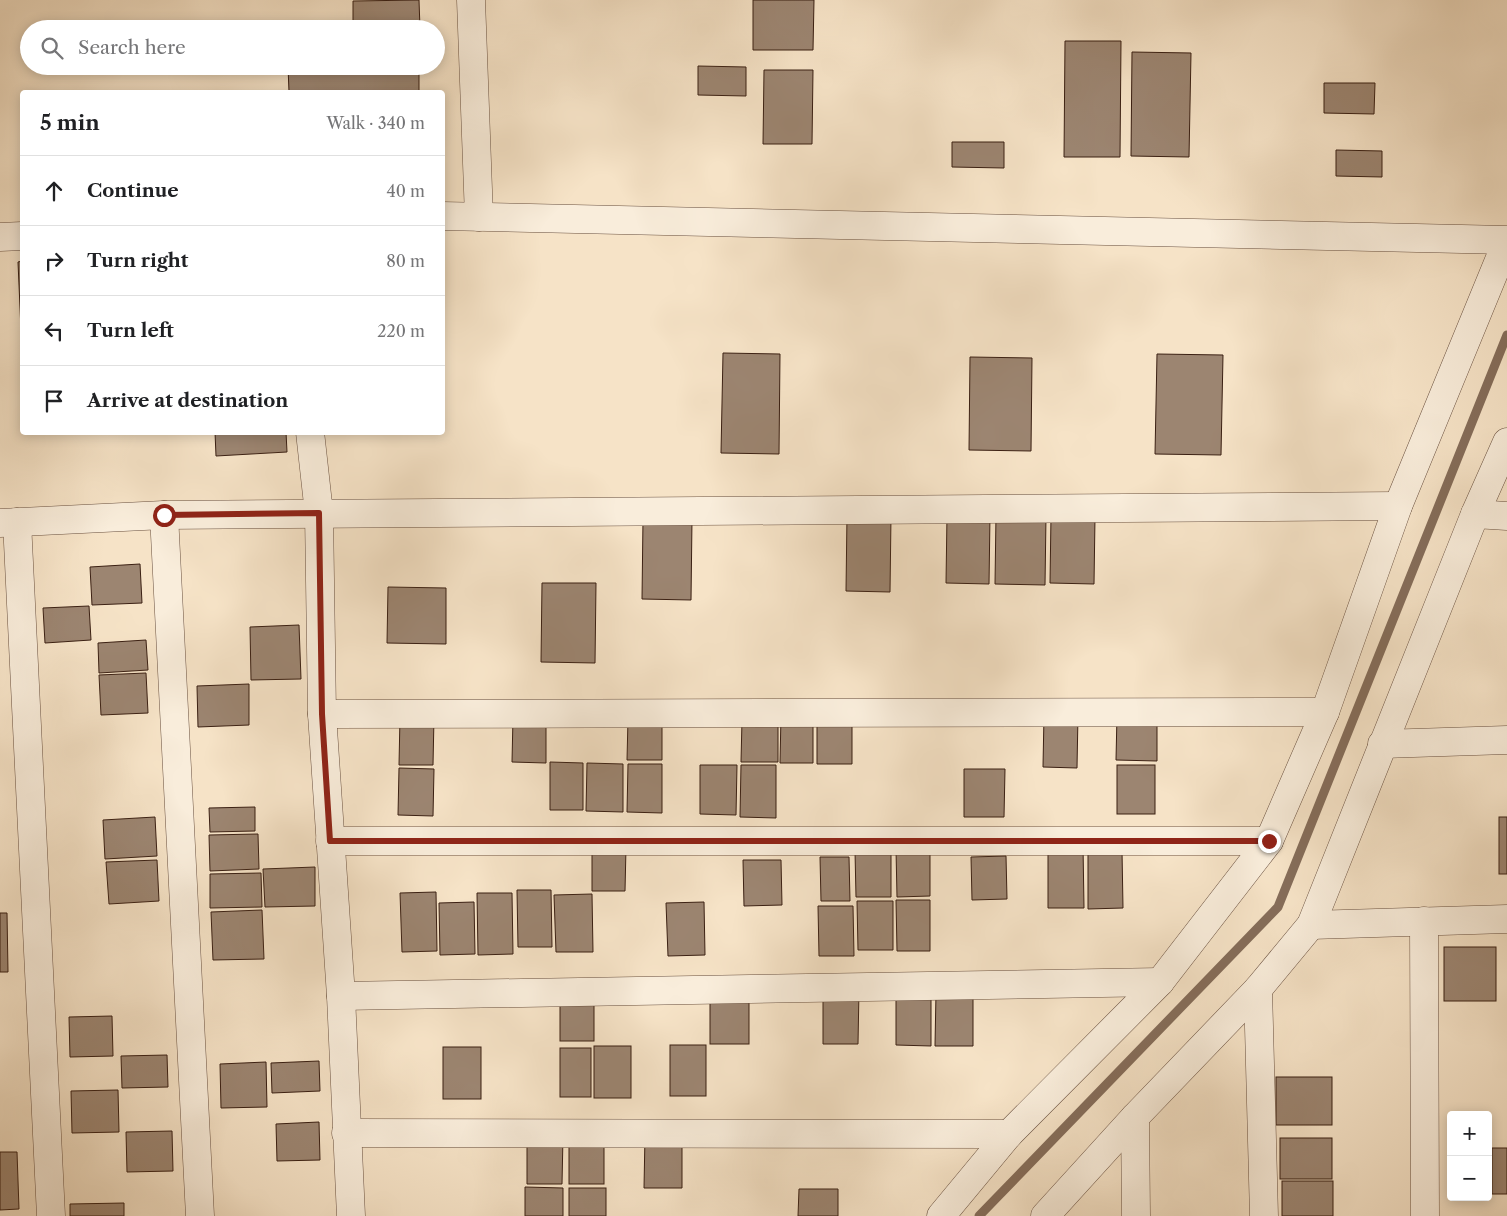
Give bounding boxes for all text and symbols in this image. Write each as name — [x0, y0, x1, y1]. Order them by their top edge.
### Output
search box — [20, 20, 445, 75]
icon: search — [38, 34, 66, 62]
text: Search here — [78, 36, 186, 59]
text: 5 min — [40, 110, 100, 135]
text: Walk · 340 m — [326, 113, 425, 133]
icon: ahead — [40, 177, 68, 205]
text: Continue — [87, 179, 179, 202]
text: 40 m — [386, 181, 425, 201]
icon: right — [40, 247, 68, 275]
text: Turn right — [87, 249, 188, 272]
text: 80 m — [386, 251, 425, 271]
icon: left — [40, 317, 68, 345]
text: Turn left — [87, 319, 174, 342]
text: 220 m — [377, 321, 425, 341]
icon: arrive — [40, 387, 68, 415]
text: Arrive at destination — [87, 389, 288, 412]
route start — [153, 504, 176, 527]
route end — [1258, 830, 1281, 853]
map controls — [1447, 1111, 1492, 1201]
button: + — [1447, 1111, 1492, 1156]
button: − — [1447, 1156, 1492, 1201]

